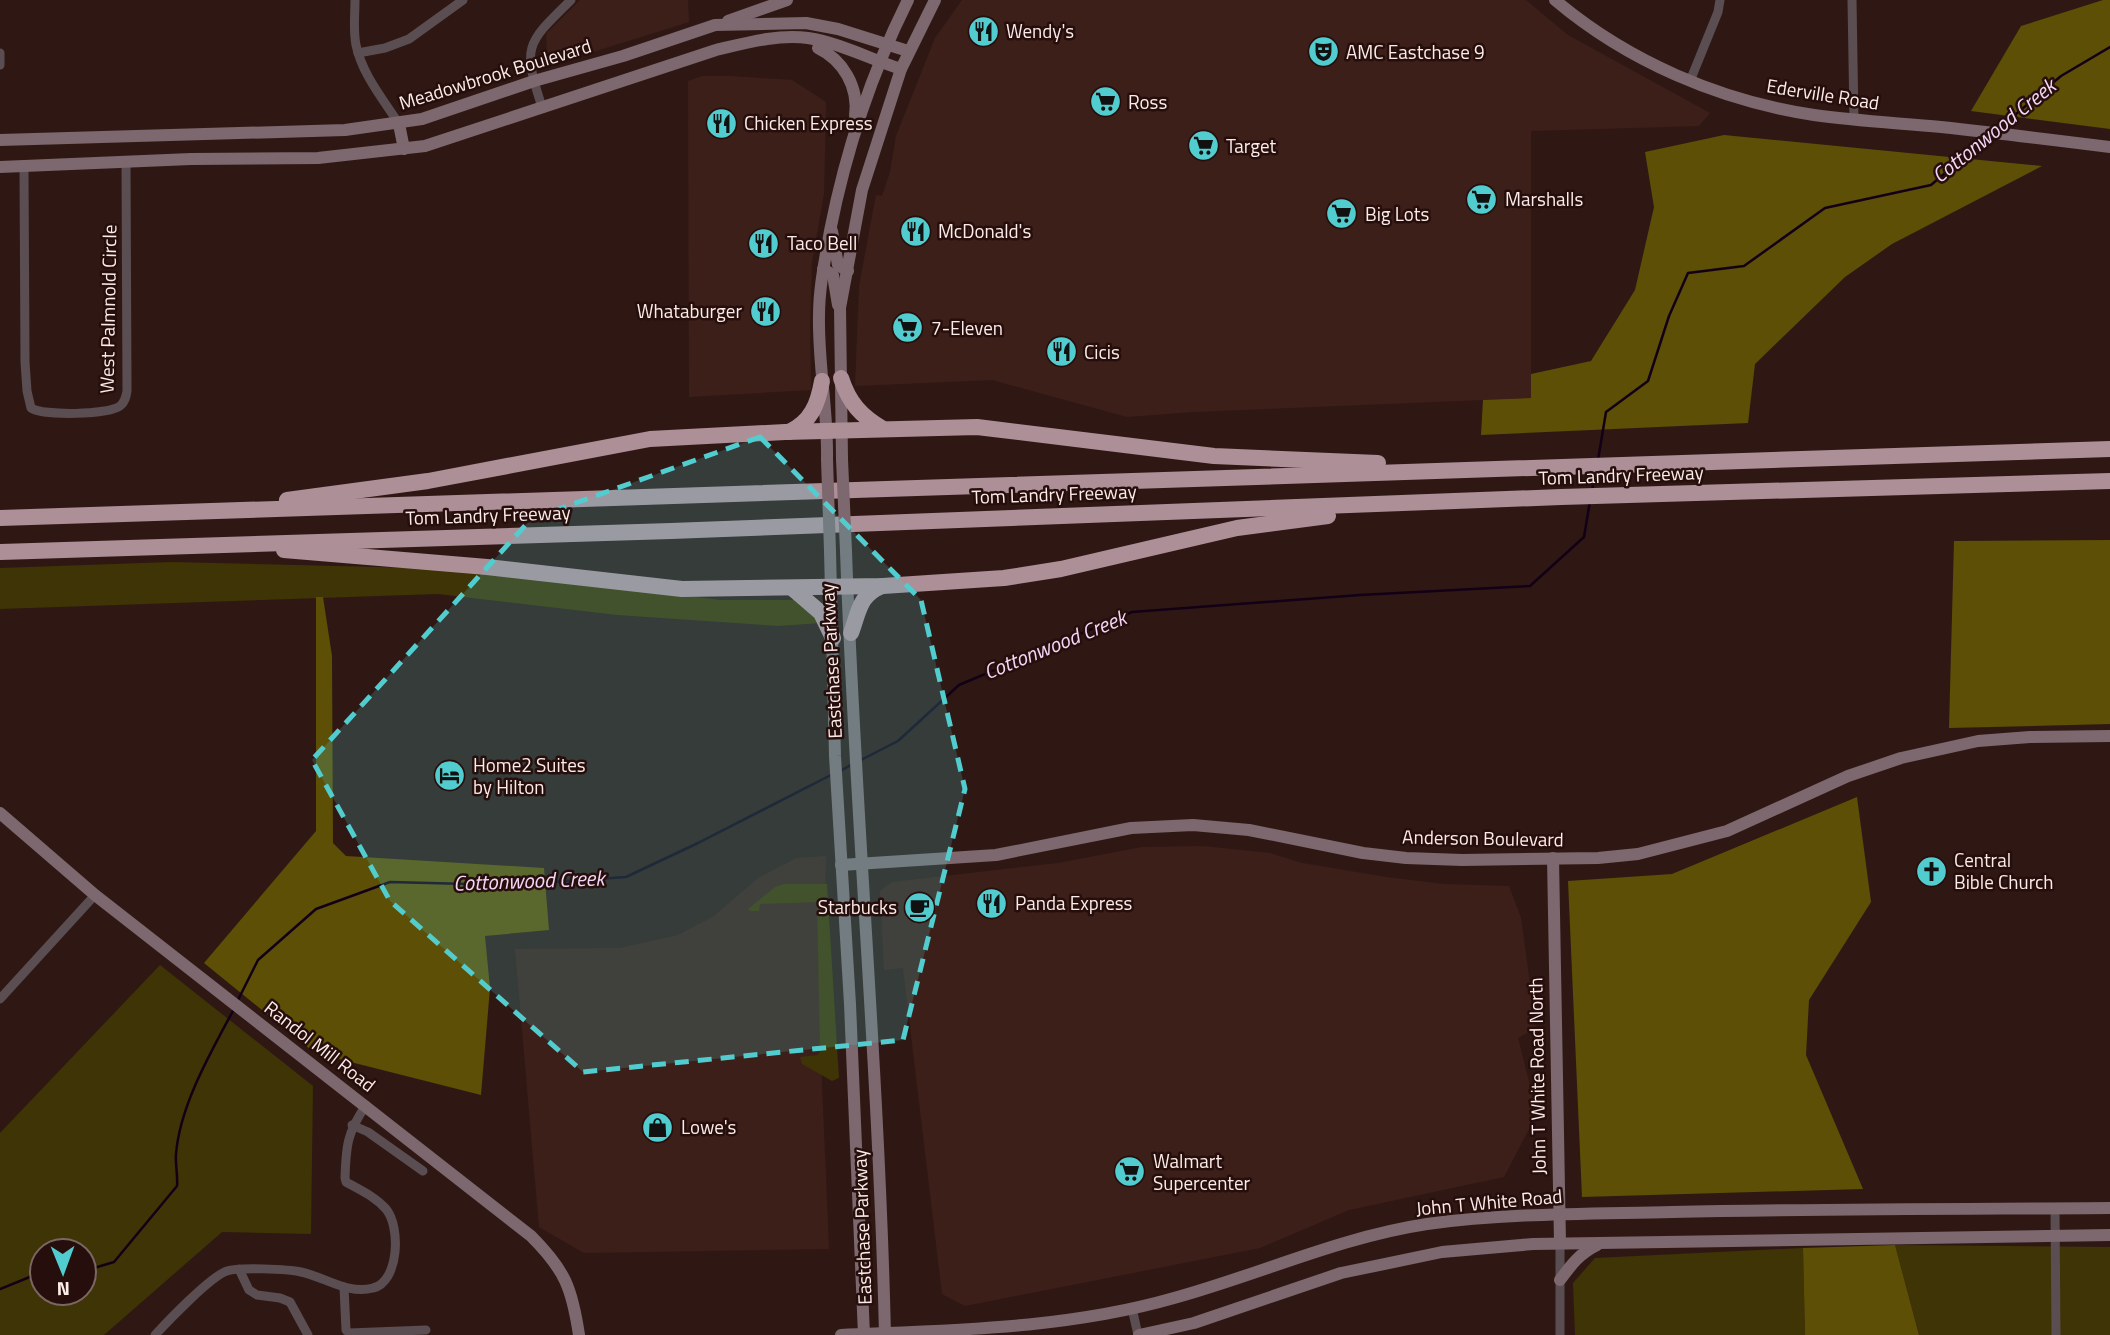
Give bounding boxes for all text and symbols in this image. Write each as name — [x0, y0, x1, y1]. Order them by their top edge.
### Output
restaurant icon: Wendy's — [966, 14, 1000, 48]
place label: Wendy's — [1006, 16, 1074, 45]
street label: Meadowbrook Boulevard — [395, 30, 595, 117]
theatre icon: AMC Eastchase 9 — [1306, 35, 1340, 69]
place label: AMC Eastchase 9 — [1346, 37, 1485, 66]
water label: Cottonwood Creek — [1924, 68, 2064, 190]
street label: Ederville Road — [1765, 70, 1881, 117]
supermarket icon: Ross — [1088, 85, 1122, 119]
place label: Ross — [1128, 87, 1167, 116]
restaurant icon: Chicken Express — [704, 106, 738, 140]
place label: Chicken Express — [744, 108, 873, 137]
supermarket icon: Target — [1186, 129, 1220, 163]
place label: Target — [1226, 131, 1277, 160]
supermarket icon: Marshalls — [1465, 182, 1499, 216]
place label: Marshalls — [1505, 184, 1583, 213]
supermarket icon: Big Lots — [1325, 197, 1359, 231]
place label: Big Lots — [1365, 199, 1429, 228]
restaurant icon: McDonald's — [898, 214, 932, 248]
place label: McDonald's — [938, 216, 1031, 245]
street label: West Palmnold Circle — [92, 224, 123, 394]
restaurant icon: Taco Bell — [747, 226, 781, 260]
place label: Taco Bell — [787, 228, 857, 257]
restaurant icon: Whataburger — [748, 294, 782, 328]
place label: Whataburger — [637, 296, 742, 325]
supermarket icon: 7-Eleven — [891, 311, 925, 345]
place label: 7-Eleven — [931, 313, 1003, 342]
restaurant icon: Cicis — [1044, 335, 1078, 369]
place label: Cicis — [1084, 337, 1120, 366]
street label: Tom Landry Freeway — [1538, 457, 1704, 492]
street label: Tom Landry Freeway — [971, 476, 1137, 511]
street label: Tom Landry Freeway — [405, 497, 571, 532]
street label: Eastchase Parkway — [812, 583, 849, 739]
water label: Cottonwood Creek — [978, 600, 1133, 687]
place label: Home2 Suites by Hilton — [473, 750, 586, 801]
hotel icon: Home2 Suites by Hilton — [433, 759, 467, 793]
street label: Anderson Boulevard — [1402, 822, 1564, 853]
place label: Central Bible Church — [1954, 845, 2054, 896]
church icon: Central Bible Church — [1914, 854, 1948, 888]
water label: Cottonwood Creek — [453, 861, 608, 899]
restaurant icon: Panda Express — [975, 886, 1009, 920]
place label: Panda Express — [1015, 888, 1133, 917]
cafe icon: Starbucks — [903, 890, 937, 924]
place label: Starbucks — [818, 892, 897, 921]
street label: John T White Road North — [1520, 977, 1553, 1175]
street label: Randol Mill Road — [258, 993, 382, 1098]
shop icon: Lowe's — [641, 1110, 675, 1144]
place label: Lowe's — [681, 1112, 737, 1141]
place label: Walmart Supercenter — [1153, 1146, 1251, 1197]
street label: Eastchase Parkway — [844, 1149, 879, 1305]
supermarket icon: Walmart Supercenter — [1113, 1155, 1147, 1189]
street label: John T White Road — [1414, 1181, 1563, 1222]
north arrow — [28, 1237, 98, 1307]
text: N — [56, 1275, 70, 1304]

